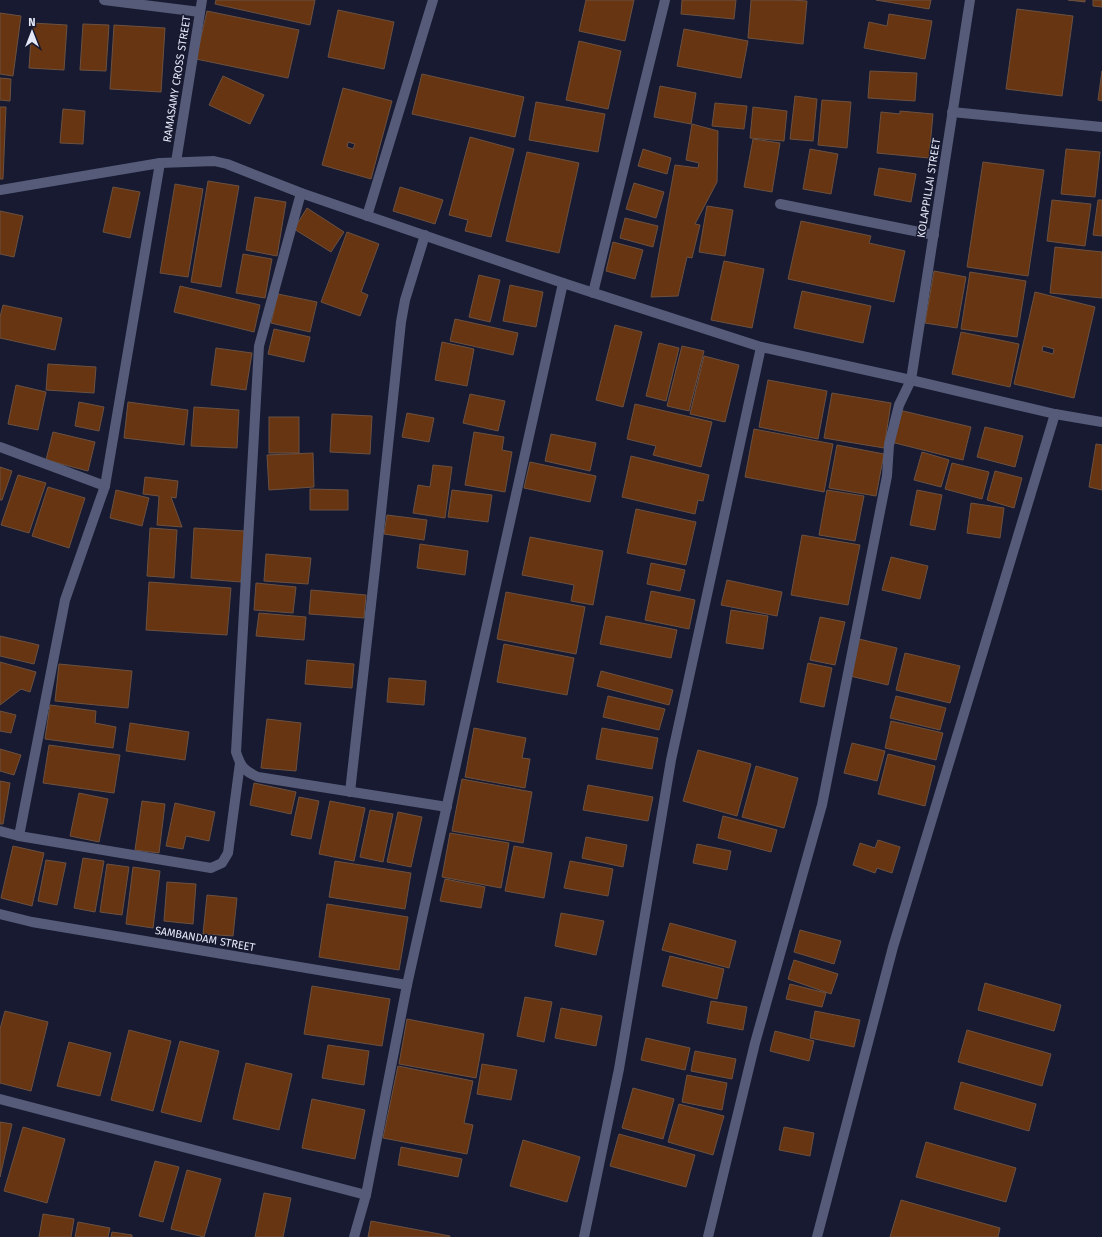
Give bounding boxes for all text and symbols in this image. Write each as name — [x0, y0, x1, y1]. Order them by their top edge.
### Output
north arrow — [12, 12, 52, 52]
street label: RAMASAMY CROSS STREET — [161, 14, 193, 143]
text: N — [28, 16, 36, 29]
street label: KOLAPPILLAI STREET — [915, 137, 943, 239]
street label: SAMBANDAM STREET — [154, 924, 256, 954]

